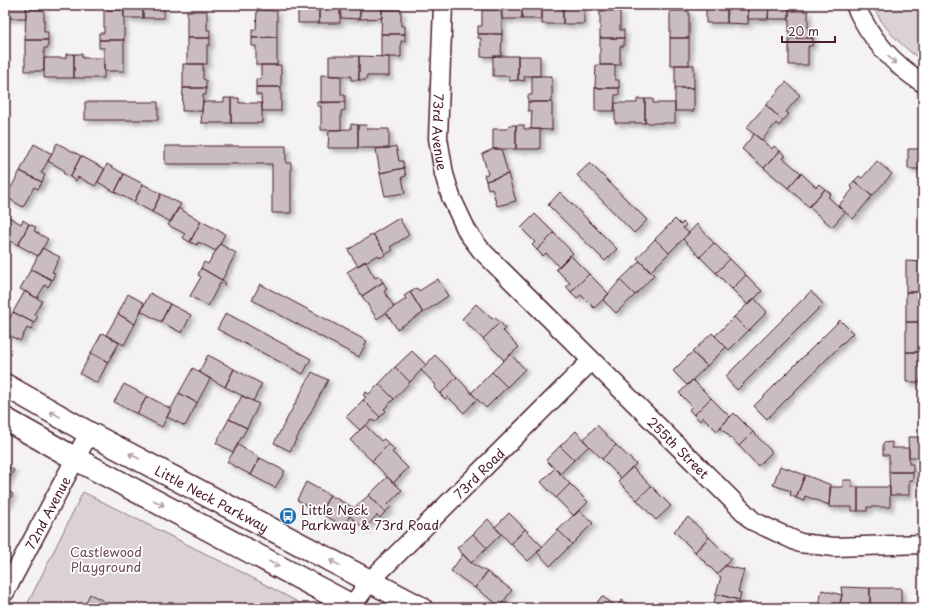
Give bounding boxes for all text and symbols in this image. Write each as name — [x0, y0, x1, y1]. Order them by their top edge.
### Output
scale bar — [782, 18, 835, 44]
text: 20 m — [788, 22, 819, 40]
one-way arrow — [887, 55, 897, 64]
street label: 73rd Avenue — [428, 93, 453, 172]
one-way arrow — [49, 409, 61, 417]
street label: 255th Street — [643, 412, 714, 482]
street label: 73rd Road — [449, 443, 508, 503]
one-way arrow — [128, 452, 140, 460]
street label: Little Neck Parkway — [152, 460, 273, 536]
street label: 72nd Avenue — [20, 473, 74, 552]
one-way arrow — [153, 500, 165, 508]
place label: Little Neck Parkway & 73rd Road — [301, 500, 439, 534]
bus stop icon: Little Neck Parkway & 73rd Road — [278, 506, 298, 526]
park label: Castlewood Playground — [70, 542, 142, 576]
one-way arrow — [329, 559, 341, 566]
one-way arrow — [268, 561, 280, 569]

